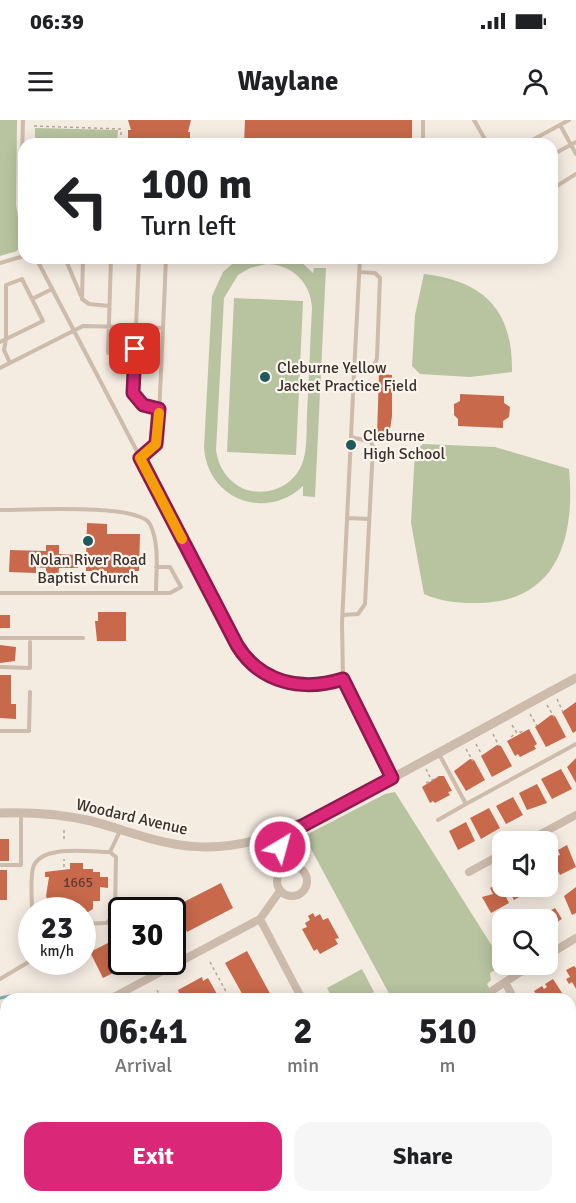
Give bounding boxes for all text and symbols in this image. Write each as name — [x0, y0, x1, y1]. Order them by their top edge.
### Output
text: 06:39 — [30, 8, 84, 35]
icon: menu — [24, 65, 57, 98]
text: Waylane — [237, 65, 339, 98]
icon: person — [519, 65, 552, 98]
text: 100 m — [141, 159, 252, 210]
icon: left — [42, 162, 120, 240]
text: Turn left — [141, 210, 236, 243]
pin — [109, 323, 160, 374]
icon: arrive — [118, 332, 151, 365]
place label: Cleburne Yellow Jacket Practice Field — [277, 358, 417, 396]
marker: Cleburne Yellow Jacket Practice Field — [258, 370, 272, 384]
place label: Cleburne High School — [363, 426, 446, 464]
marker: Cleburne High School — [344, 438, 358, 452]
marker: Nolan River Road Baptist Church — [81, 534, 95, 548]
place label: Nolan River Road Baptist Church — [30, 550, 146, 588]
street label: Woodard Avenue — [74, 794, 190, 840]
position arrow — [248, 815, 312, 879]
map controls — [492, 831, 558, 975]
button: sound — [492, 831, 558, 897]
house number: 1665 — [63, 874, 93, 891]
speed limit sign: 30 — [108, 897, 186, 975]
button: search — [492, 909, 558, 975]
text: 23 — [41, 910, 73, 947]
text: km/h — [40, 942, 74, 960]
text: 06:41 — [99, 1009, 188, 1054]
text: 2 — [293, 1009, 313, 1054]
text: 510 — [418, 1009, 477, 1054]
text: Arrival — [115, 1053, 172, 1078]
text: min — [287, 1053, 319, 1078]
text: m — [440, 1053, 456, 1078]
button: Exit — [24, 1122, 282, 1191]
button: Share — [294, 1122, 552, 1191]

